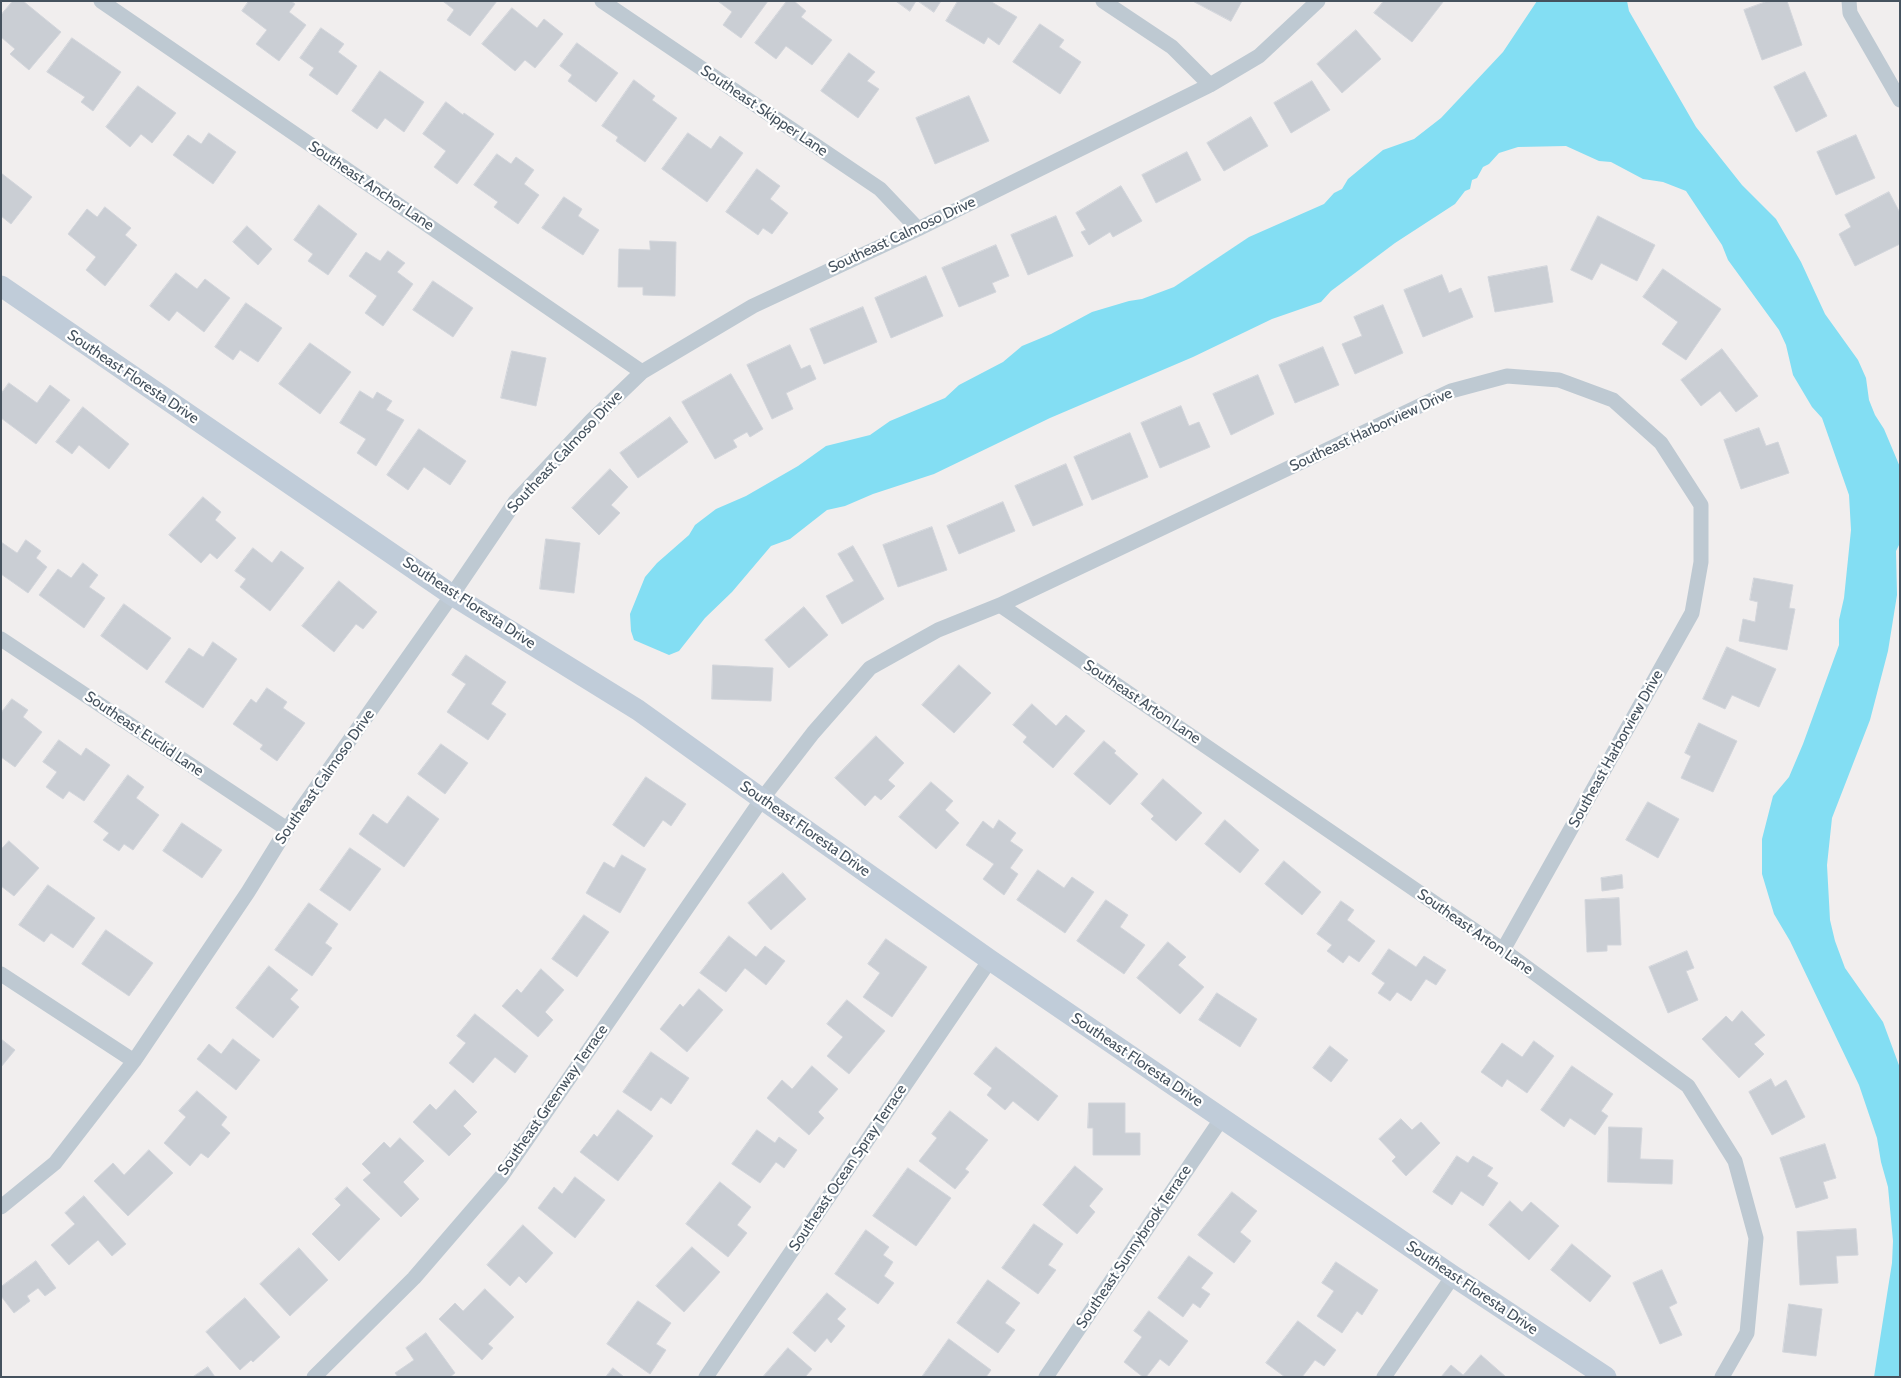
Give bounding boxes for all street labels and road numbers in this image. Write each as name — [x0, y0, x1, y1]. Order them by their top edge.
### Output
street label: Southeast Skipper Lane — [697, 62, 831, 160]
street label: Southeast Anchor Lane — [305, 137, 437, 235]
street label: Southeast Calmoso Drive — [825, 193, 979, 277]
street label: Southeast Floresta Drive — [64, 326, 202, 428]
street label: Southeast Harborview Drive — [1287, 384, 1455, 476]
street label: Southeast Calmoso Drive — [504, 387, 626, 517]
street label: Southeast Floresta Drive — [399, 553, 539, 653]
street label: Southeast Arton Lane — [1080, 656, 1204, 748]
street label: Southeast Harborview Drive — [1565, 667, 1667, 831]
street label: Southeast Euclid Lane — [81, 688, 207, 780]
street label: Southeast Calmoso Drive — [272, 706, 378, 848]
street label: Southeast Floresta Drive — [736, 777, 874, 881]
street label: Southeast Arton Lane — [1414, 885, 1536, 979]
street label: Southeast Floresta Drive — [1068, 1009, 1206, 1111]
street label: Southeast Greenway Terrace — [494, 1021, 612, 1179]
street label: Southeast Ocean Spray Terrace — [785, 1081, 911, 1255]
street label: Southeast Sunnybrook Terrace — [1073, 1162, 1195, 1332]
street label: Southeast Floresta Drive — [1403, 1237, 1541, 1339]

